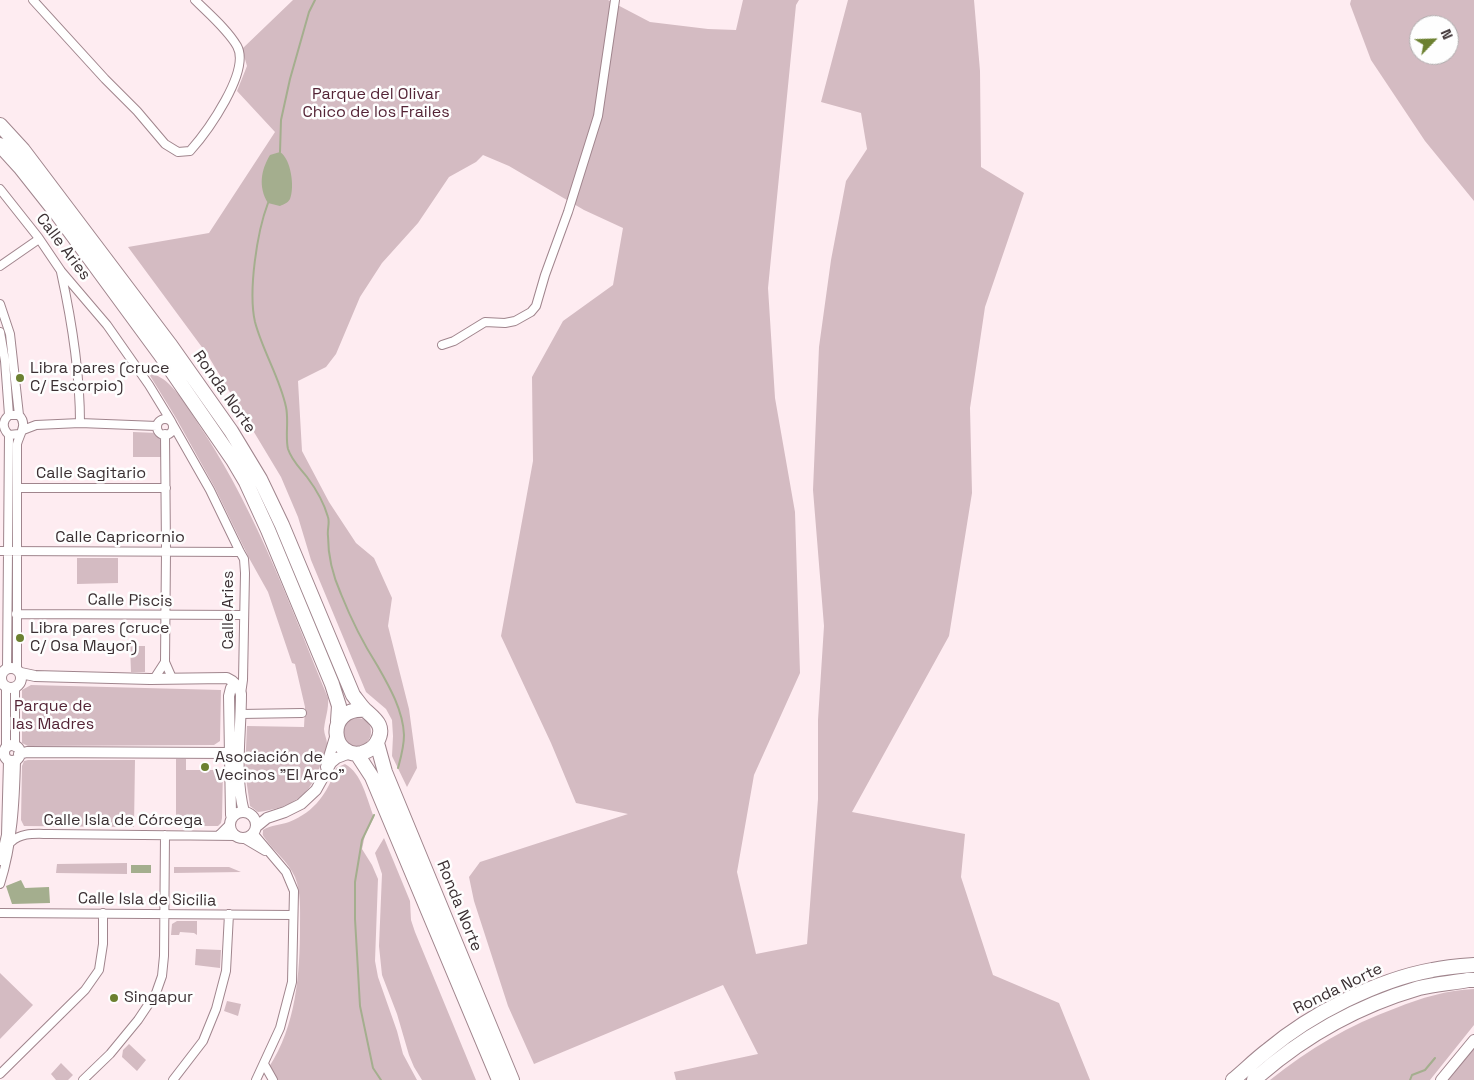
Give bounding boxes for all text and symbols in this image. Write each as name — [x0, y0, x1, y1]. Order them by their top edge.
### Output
north arrow — [1409, 15, 1459, 65]
text: N — [1437, 26, 1457, 42]
park label: Parque del Olivar Chico de los Frailes — [302, 85, 450, 123]
street label: Calle Aries — [32, 210, 94, 284]
street label: Ronda Norte — [188, 347, 260, 437]
place label: Libra pares (cruce C/ Escorpio) — [30, 359, 170, 397]
marker: Libra pares (cruce C/ Escorpio) — [14, 372, 26, 384]
street label: Calle Sagitario — [36, 464, 146, 484]
street label: Calle Capricornio — [55, 528, 185, 548]
street label: Calle Aries — [219, 571, 239, 649]
street label: Calle Piscis — [87, 591, 173, 611]
place label: Libra pares (cruce C/ Osa Mayor) — [30, 619, 170, 657]
marker: Libra pares (cruce C/ Osa Mayor) — [14, 632, 26, 644]
park label: Parque de las Madres — [12, 697, 94, 735]
place label: Asociación de Vecinos "El Arco" — [215, 748, 345, 786]
marker: Asociación de Vecinos "El Arco" — [199, 761, 211, 773]
street label: Calle Isla de Córcega — [44, 811, 202, 831]
street label: Ronda Norte — [432, 858, 486, 954]
street label: Calle Isla de Sicilia — [78, 889, 216, 911]
street label: Ronda Norte — [1290, 959, 1386, 1019]
place label: Singapur — [124, 988, 193, 1008]
marker: Singapur — [108, 992, 120, 1004]

